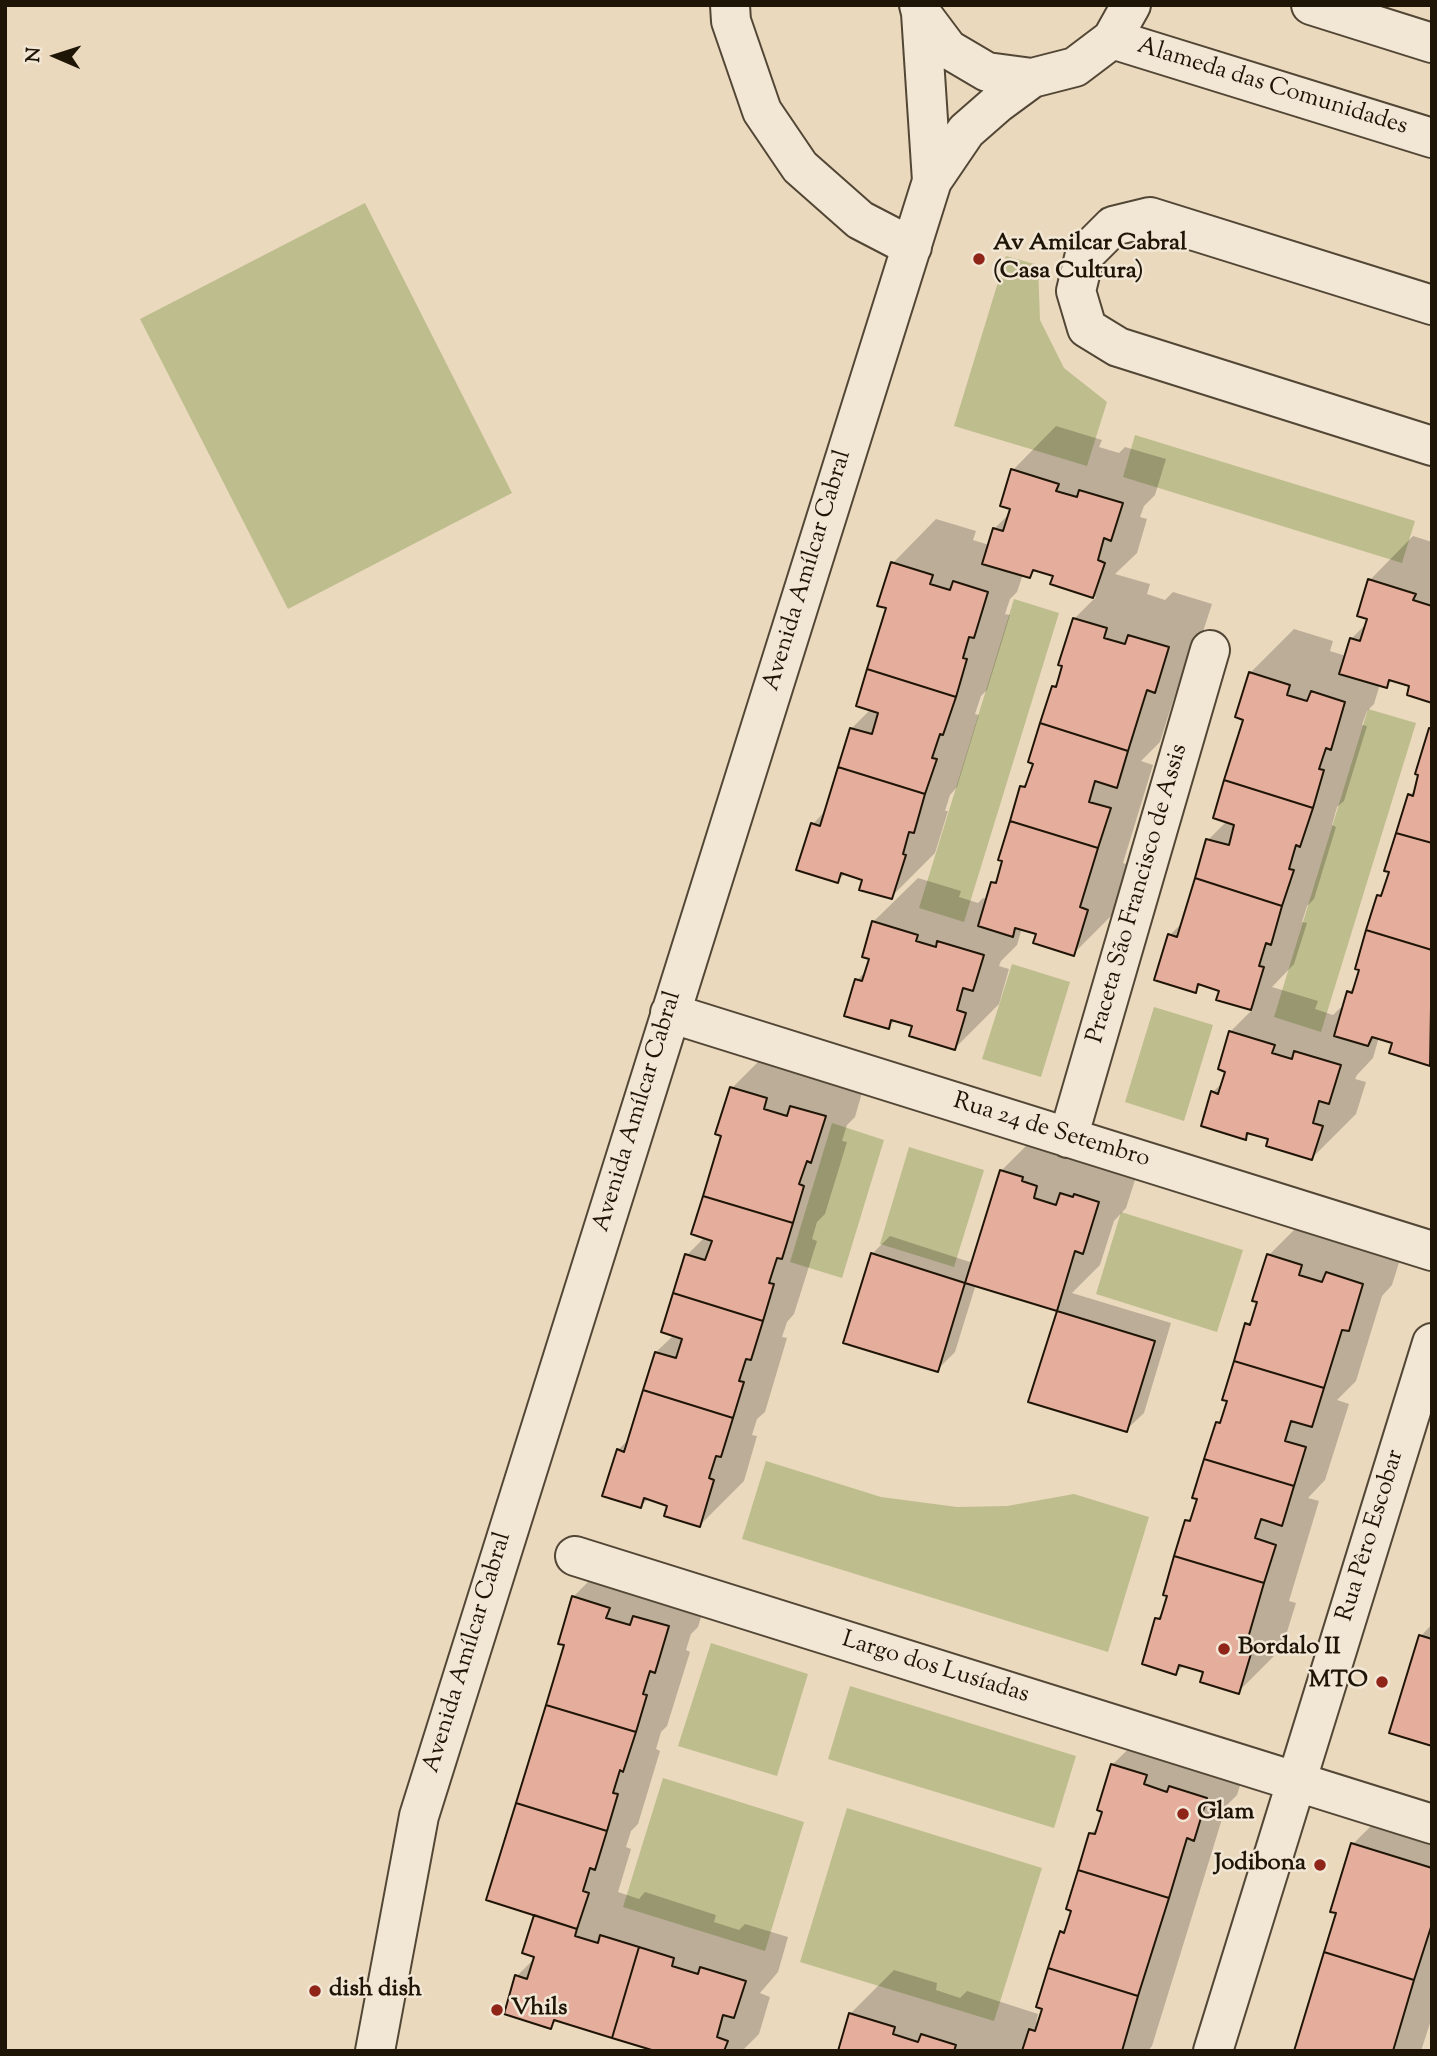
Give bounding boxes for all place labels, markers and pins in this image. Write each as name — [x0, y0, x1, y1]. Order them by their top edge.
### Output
place label: Av Amilcar Cabral (Casa Cultura) — [993, 231, 1187, 287]
marker: Av Amilcar Cabral (Casa Cultura) — [971, 251, 987, 267]
place label: Bordalo II — [1238, 1635, 1340, 1663]
marker: Bordalo II — [1216, 1641, 1232, 1657]
place label: MTO — [1309, 1668, 1368, 1696]
marker: MTO — [1374, 1674, 1390, 1690]
place label: Glam — [1197, 1800, 1254, 1828]
marker: Glam — [1175, 1806, 1191, 1822]
place label: Jodibona — [1214, 1851, 1306, 1879]
marker: Jodibona — [1312, 1857, 1328, 1873]
place label: dish dish — [329, 1977, 422, 2005]
marker: dish dish — [307, 1983, 323, 1999]
place label: Vhils — [511, 1996, 567, 2024]
marker: Vhils — [489, 2002, 505, 2018]

